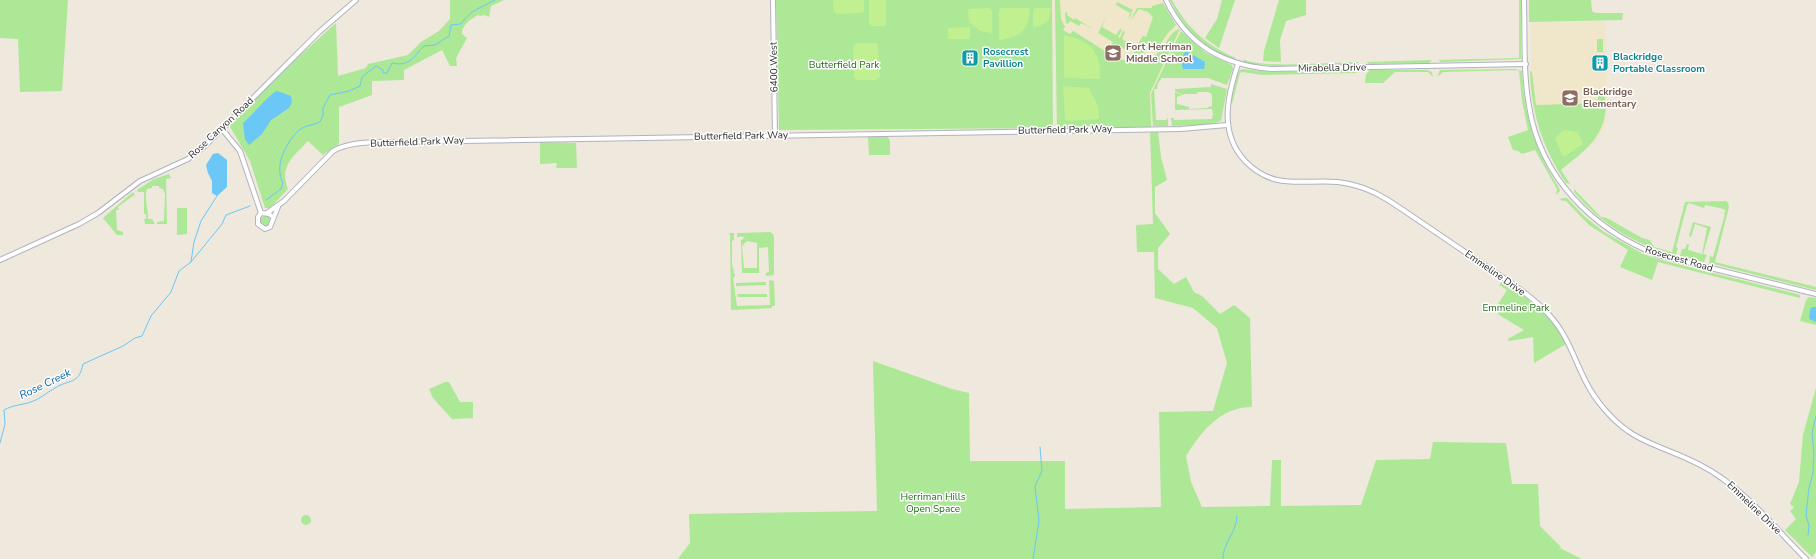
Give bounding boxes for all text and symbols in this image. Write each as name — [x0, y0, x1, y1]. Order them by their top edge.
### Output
place label: Fort Herriman Middle School — [1126, 40, 1193, 66]
street label: 6400 West — [767, 41, 781, 92]
school or university icon: Fort Herriman Middle School — [1103, 43, 1123, 63]
place label: Rosecrest Pavillion — [983, 45, 1029, 71]
building icon: Rosecrest Pavillion — [960, 48, 980, 68]
place label: Blackridge Portable Classroom — [1613, 50, 1705, 76]
building icon: Blackridge Portable Classroom — [1590, 53, 1610, 73]
park label: Butterfield Park — [809, 58, 880, 72]
street label: Mirabella Drive — [1298, 60, 1366, 76]
place label: Blackridge Elementary — [1583, 85, 1637, 111]
school or university icon: Blackridge Elementary — [1560, 88, 1580, 108]
street label: Rose Canyon Road — [185, 94, 257, 162]
street label: Butterfield Park Way — [1018, 122, 1113, 138]
street label: Butterfield Park Way — [694, 128, 789, 144]
street label: Butterfield Park Way — [370, 133, 465, 151]
street label: Rosecrest Road — [1644, 243, 1715, 275]
street label: Emmeline Drive — [1462, 247, 1528, 299]
park label: Emmeline Park — [1482, 301, 1551, 315]
water label: Rose Creek — [17, 365, 74, 403]
street label: Emmeline Drive — [1724, 478, 1784, 538]
park label: Herriman Hills Open Space — [900, 490, 966, 516]

